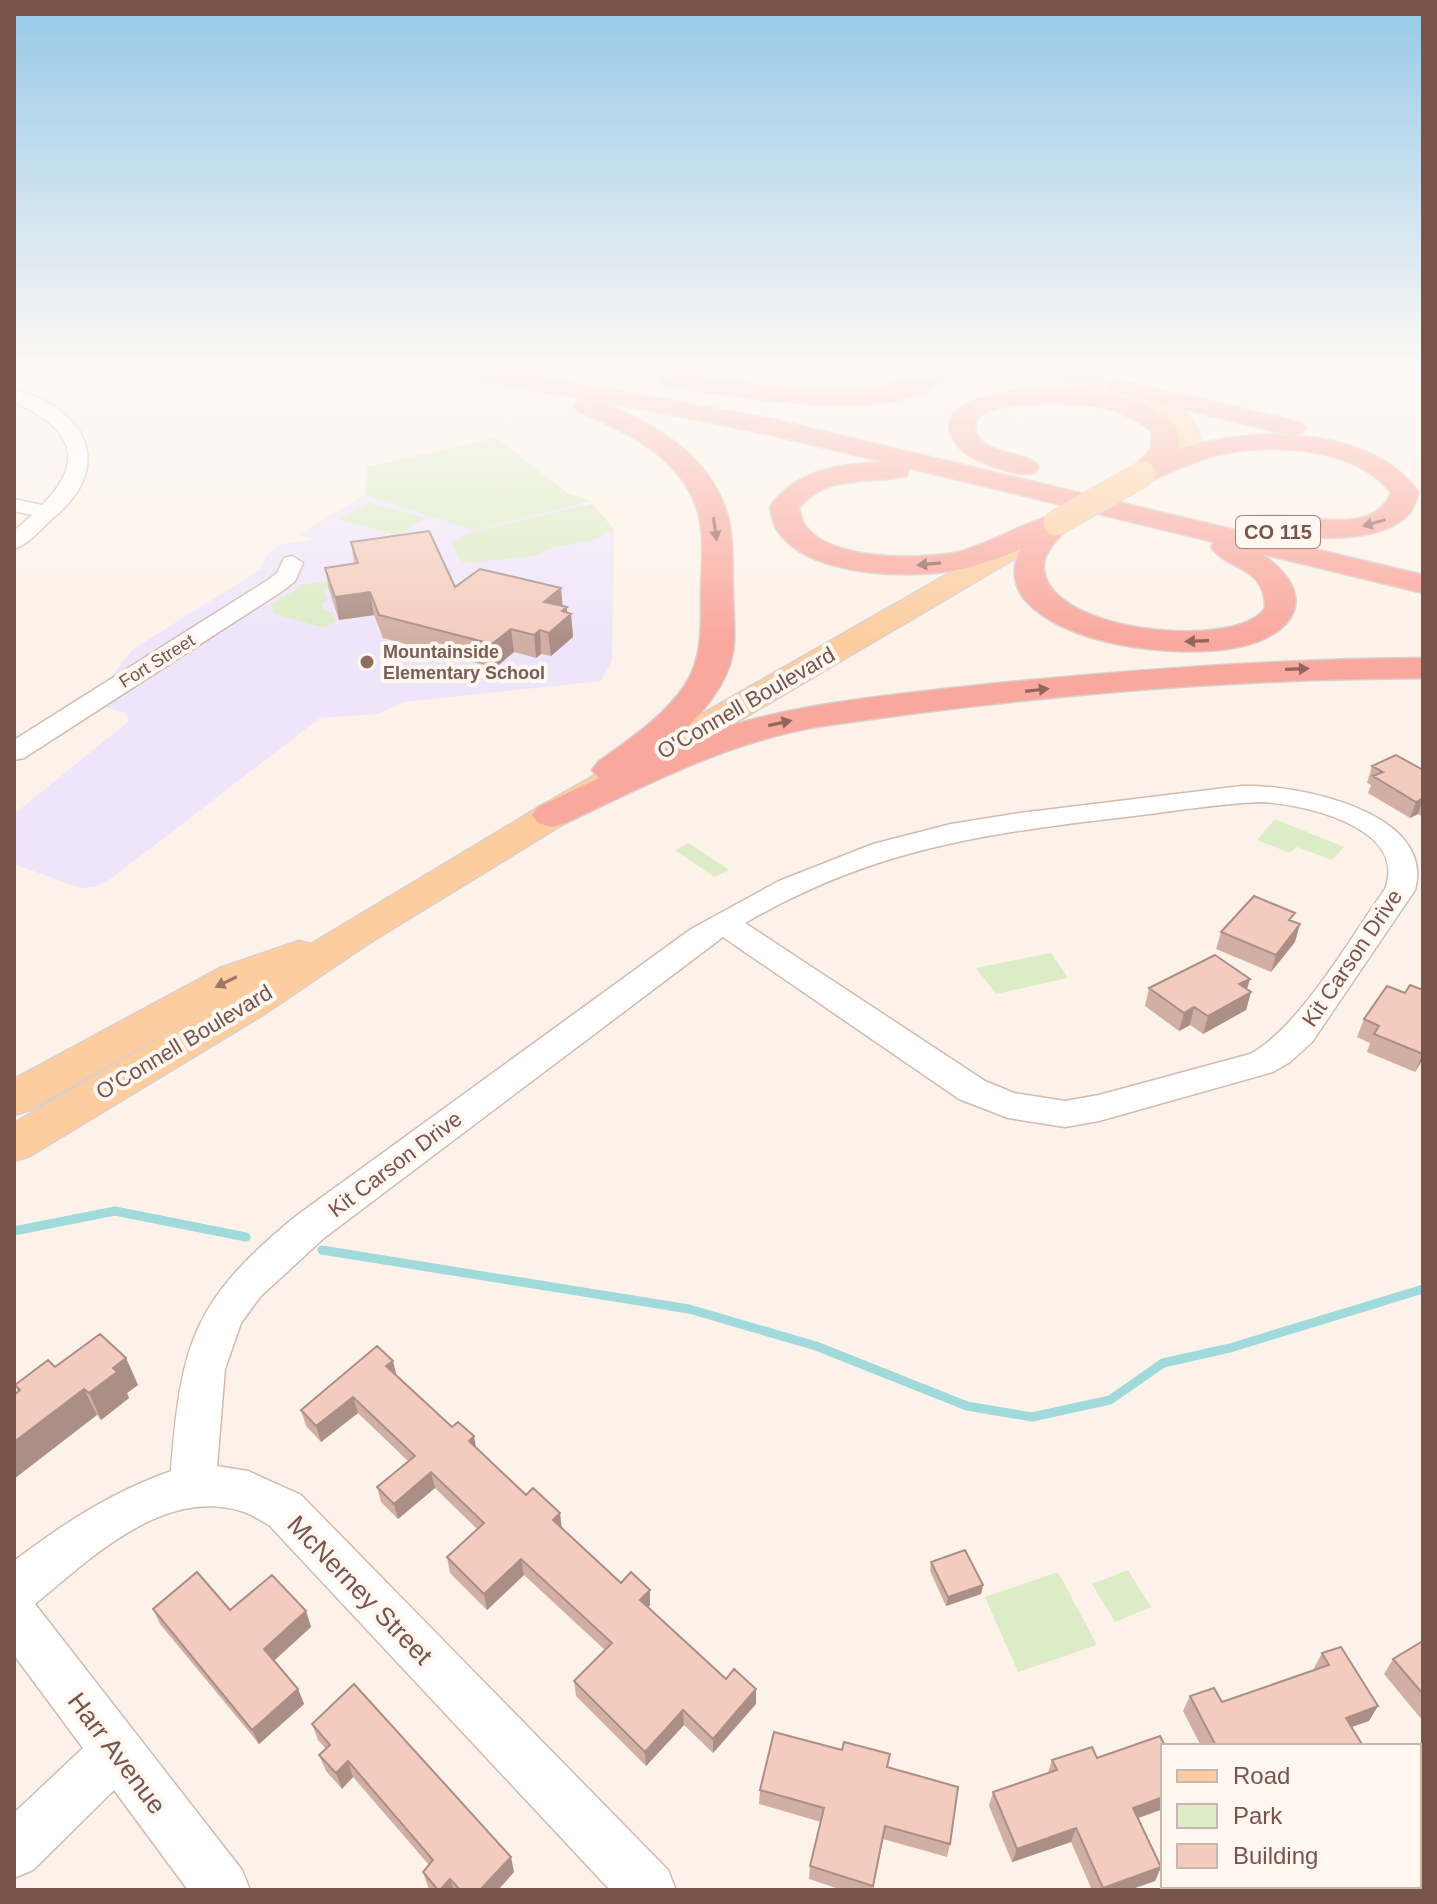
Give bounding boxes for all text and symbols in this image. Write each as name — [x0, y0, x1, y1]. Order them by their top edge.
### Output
road number: CO 115 — [1236, 516, 1320, 548]
one-way arrow — [709, 517, 722, 542]
one-way arrow — [1361, 517, 1386, 529]
one-way arrow — [916, 558, 941, 571]
street label: Fort Street — [116, 630, 198, 692]
one-way arrow — [1184, 635, 1209, 648]
place label: Mountainside Elementary School — [383, 642, 545, 683]
street label: O'Connell Boulevard — [653, 642, 839, 764]
marker: Mountainside Elementary School — [358, 653, 376, 671]
one-way arrow — [1285, 663, 1310, 675]
one-way arrow — [1025, 683, 1050, 696]
one-way arrow — [767, 716, 792, 729]
street label: Kit Carson Drive — [1297, 885, 1407, 1031]
one-way arrow — [214, 975, 237, 988]
street label: O'Connell Boulevard — [91, 979, 277, 1105]
street label: Kit Carson Drive — [324, 1106, 466, 1222]
street label: McNerney Street — [281, 1509, 439, 1671]
street label: Harr Avenue — [62, 1686, 172, 1820]
legend — [1161, 1744, 1421, 1888]
text: Road — [1233, 1762, 1290, 1789]
text: Park — [1233, 1802, 1283, 1829]
text: Building — [1233, 1842, 1318, 1869]

